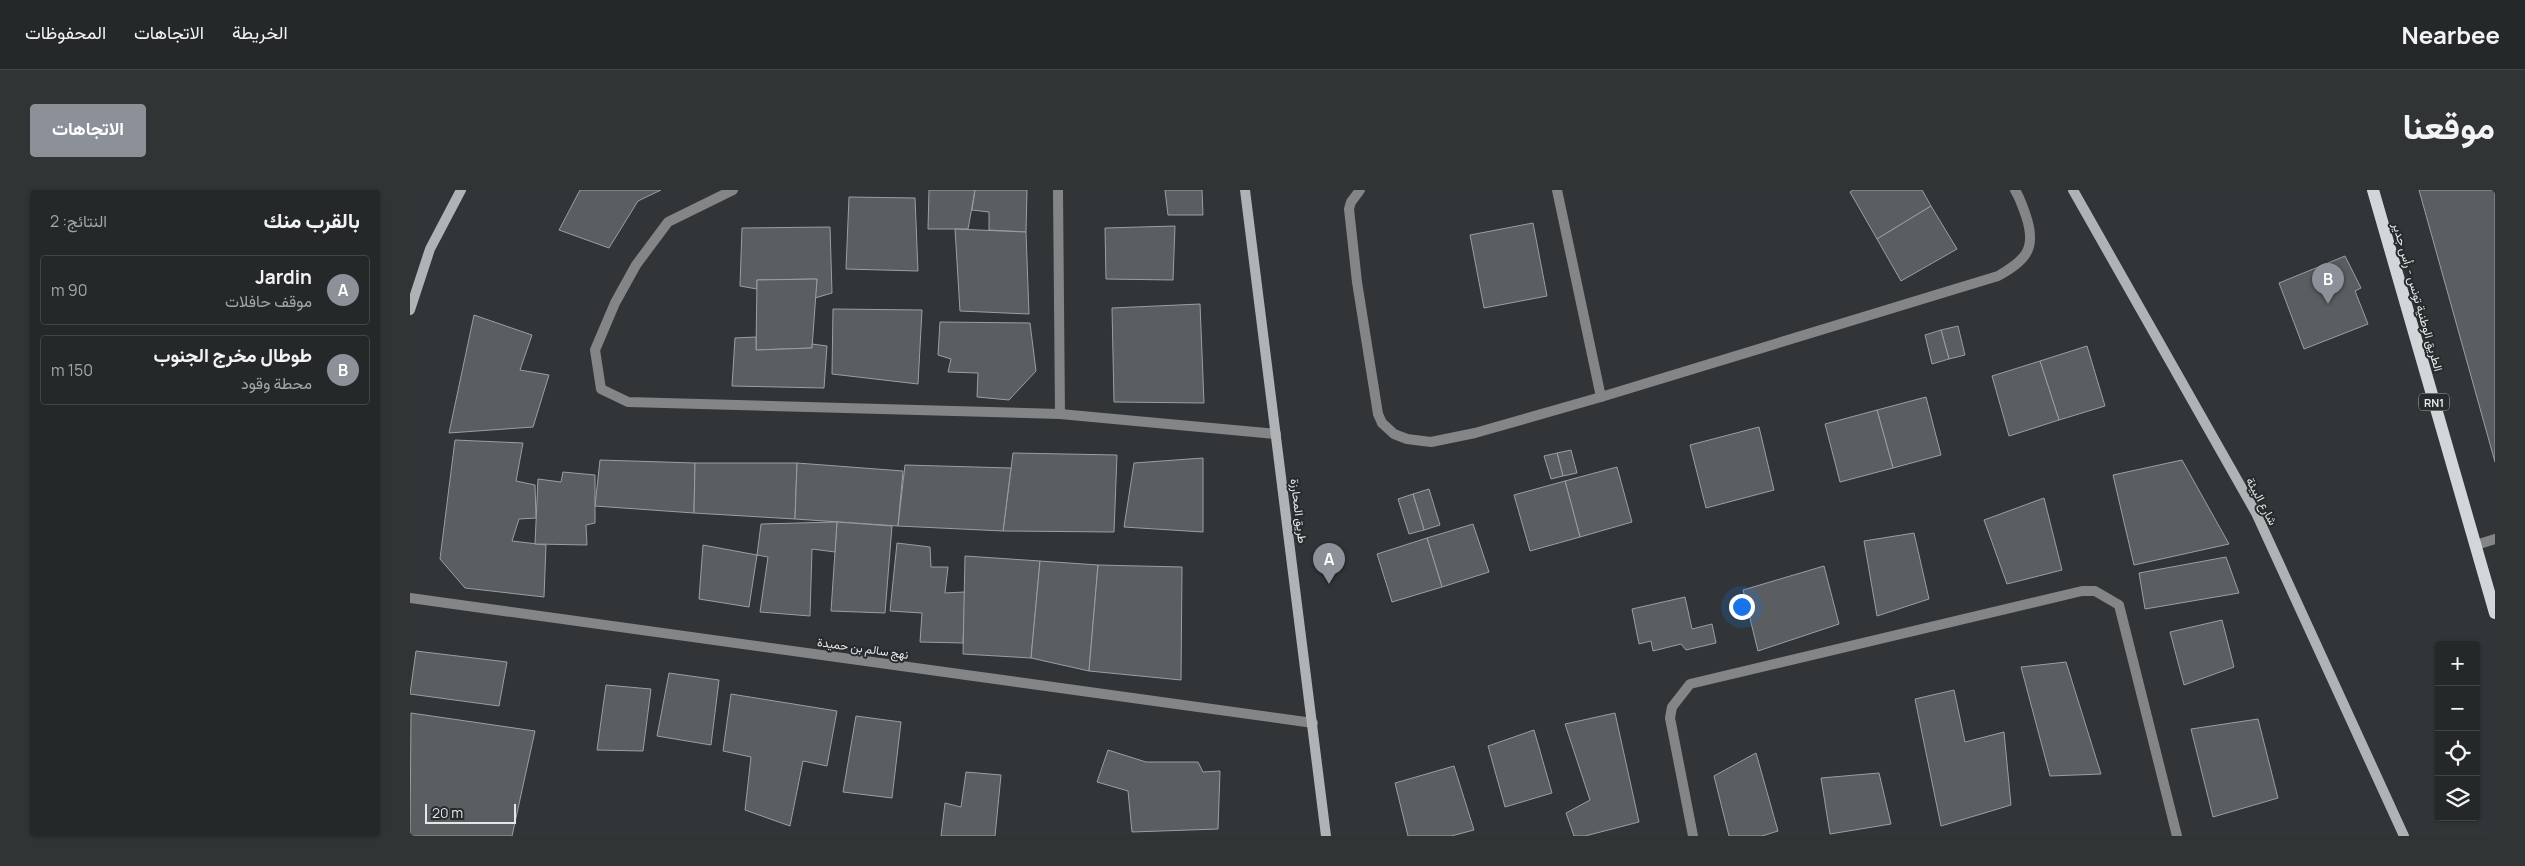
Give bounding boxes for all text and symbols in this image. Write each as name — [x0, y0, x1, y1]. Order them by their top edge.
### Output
text: Nearbee — [2401, 18, 2500, 51]
text: المحفوظات — [25, 20, 106, 44]
text: الاتجاهات — [134, 20, 204, 44]
text: الخريطة — [232, 20, 288, 44]
text: موقعنا — [2402, 102, 2495, 150]
button: الاتجاهات — [30, 104, 146, 157]
text: بالقرب منك — [264, 206, 360, 234]
text: النتائج: 2 — [50, 210, 107, 232]
street label: الطريق الوطنية تونس - رأس جدير — [2388, 220, 2447, 373]
pin: B — [2312, 263, 2344, 304]
text: Jardin — [255, 264, 312, 290]
text: 90 m — [51, 279, 87, 301]
text: A — [338, 279, 348, 301]
text: موقف حافلات — [225, 290, 312, 312]
text: طوطال مخرج الجنوب — [153, 342, 312, 368]
text: 150 m — [51, 359, 93, 381]
text: B — [338, 359, 348, 381]
text: محطة وقود — [241, 372, 312, 394]
road number: RN1 — [2419, 393, 2449, 410]
street label: شارع البيئة — [2241, 474, 2282, 528]
street label: طريق المحارزة — [1287, 478, 1311, 544]
pin: A — [1313, 543, 1345, 584]
your location — [1729, 594, 1755, 620]
street label: نهج سالم بن حميدة — [816, 633, 910, 664]
map controls — [2435, 641, 2480, 821]
button: + — [2435, 641, 2480, 686]
button: − — [2435, 686, 2480, 731]
button: locate — [2435, 731, 2480, 776]
button: layers — [2435, 776, 2480, 821]
scale bar — [425, 801, 516, 824]
text: 20 m — [432, 803, 463, 822]

